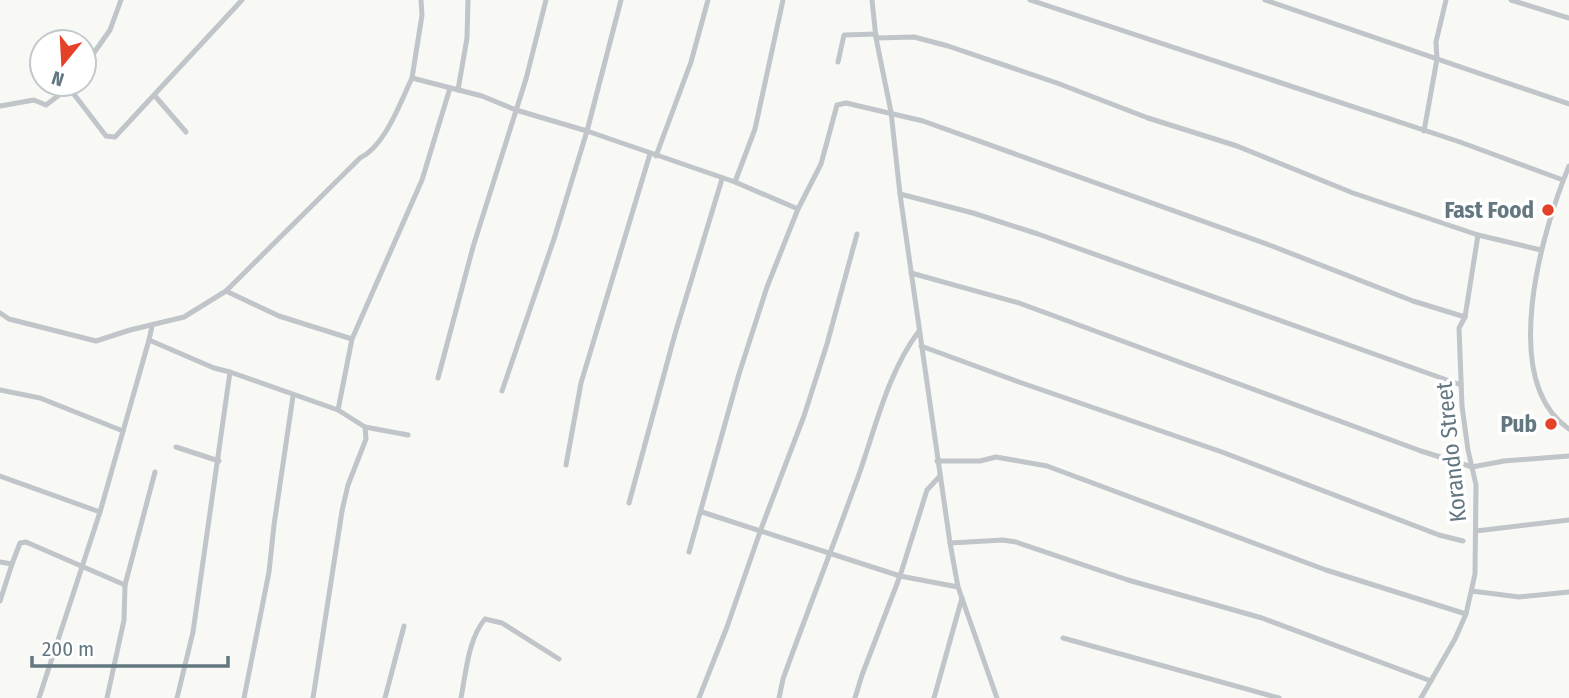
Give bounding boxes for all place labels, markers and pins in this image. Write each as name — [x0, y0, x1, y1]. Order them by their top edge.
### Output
place label: Fast Food — [1445, 196, 1534, 224]
marker: Fast Food — [1540, 202, 1556, 218]
place label: Pub — [1501, 410, 1537, 438]
marker: Pub — [1543, 416, 1559, 432]

